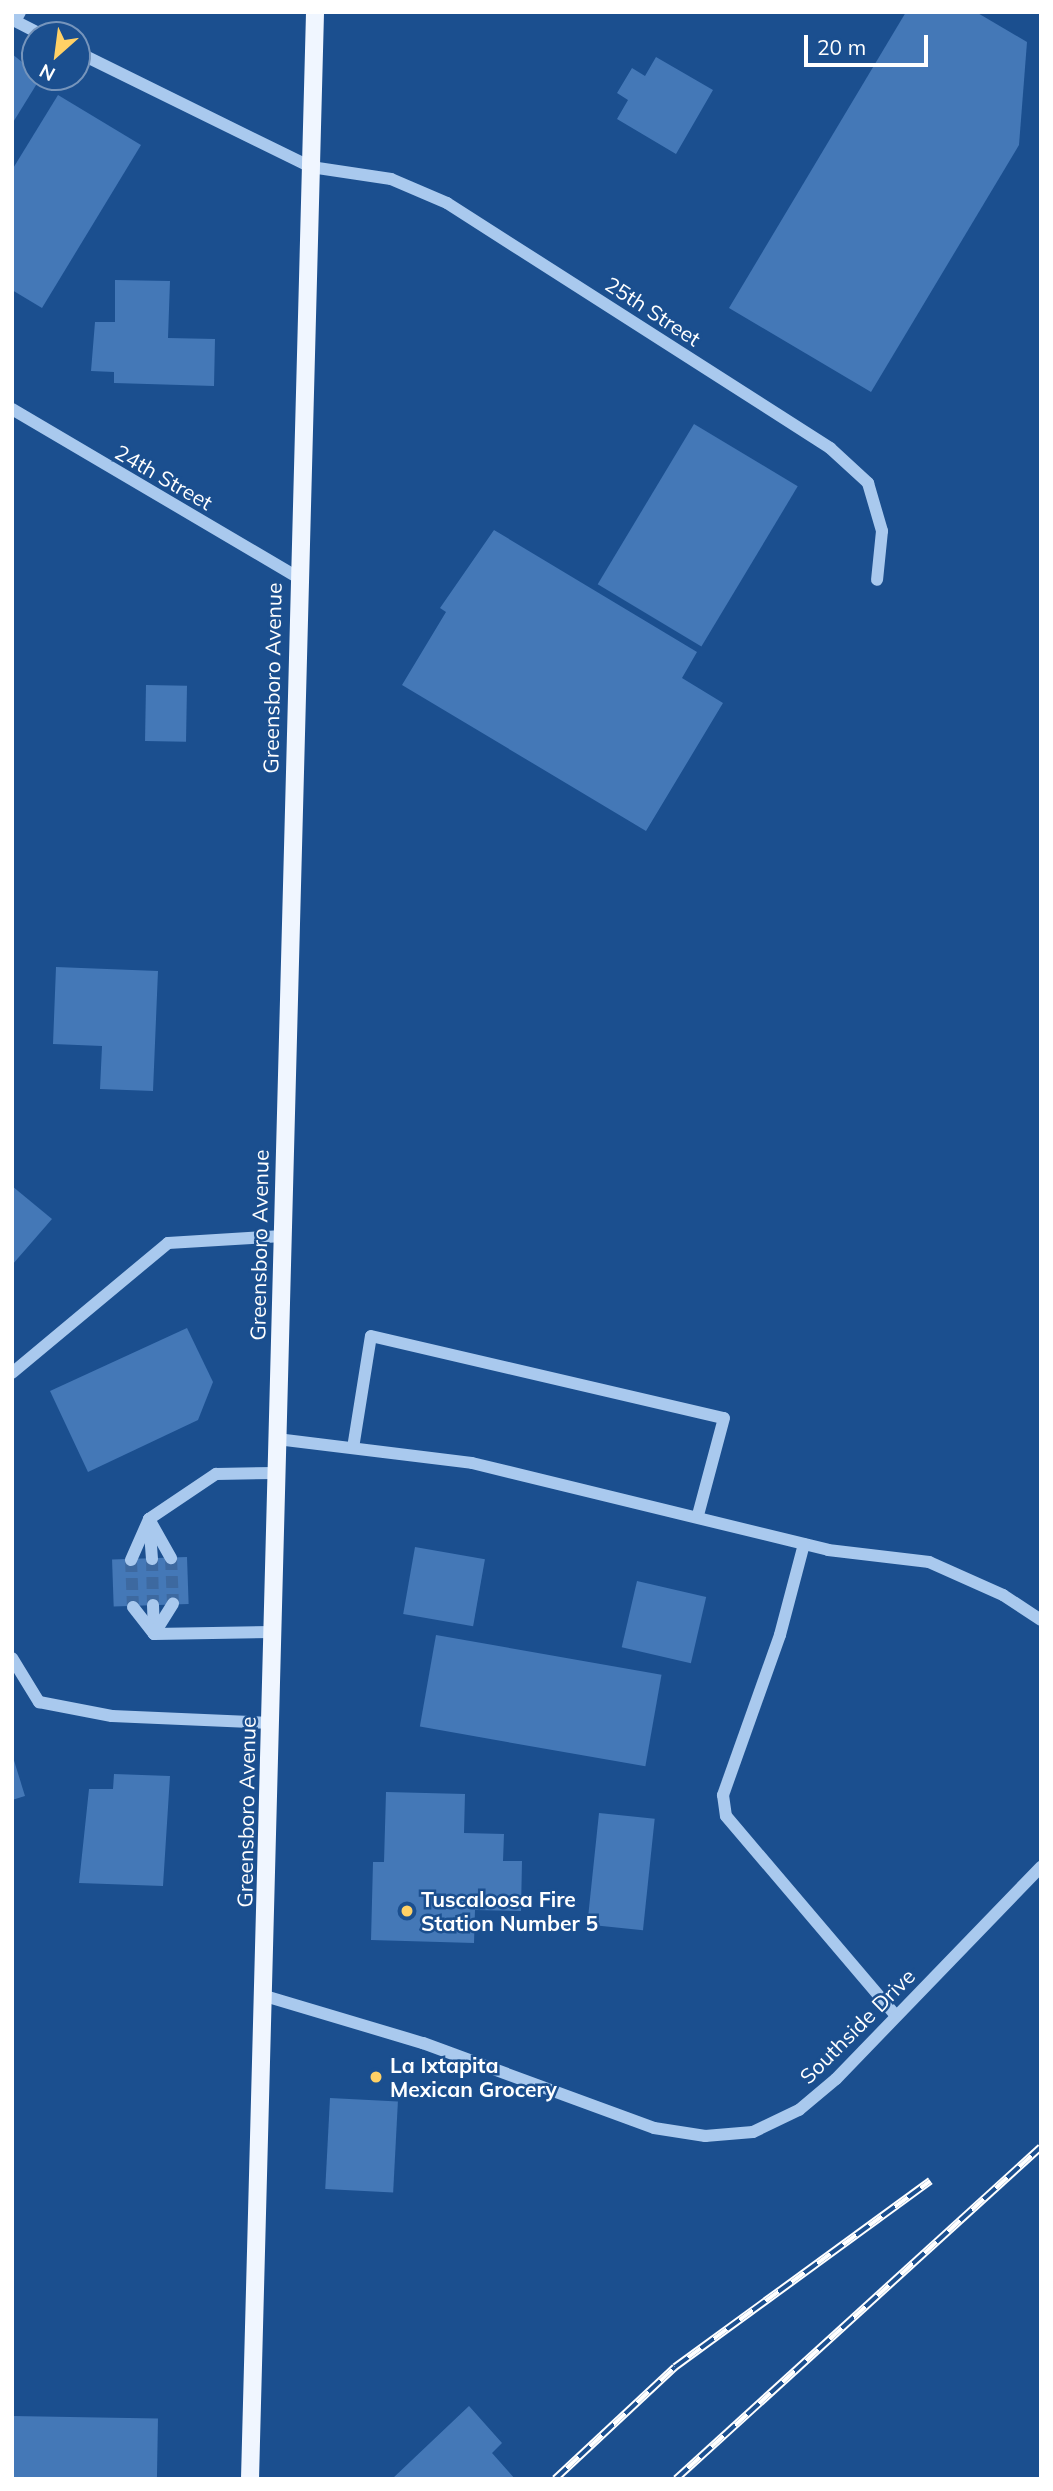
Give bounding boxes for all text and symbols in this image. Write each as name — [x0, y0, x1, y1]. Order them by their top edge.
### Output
north arrow — [21, 21, 91, 91]
scale bar — [808, 21, 932, 65]
text: 20 m — [817, 34, 866, 60]
text: N — [35, 59, 59, 87]
street label: 25th Street — [601, 271, 705, 351]
street label: 24th Street — [111, 439, 217, 515]
street label: Greensboro Avenue — [258, 582, 286, 774]
street label: Greensboro Avenue — [245, 1149, 273, 1341]
street label: Greensboro Avenue — [232, 1716, 260, 1908]
place label: Tuscaloosa Fire Station Number 5 — [421, 1886, 598, 1936]
marker: Tuscaloosa Fire Station Number 5 — [399, 1903, 415, 1919]
street label: Southside Drive — [794, 1963, 920, 2089]
place label: La Ixtapita Mexican Grocery — [390, 2052, 557, 2102]
marker: La Ixtapita Mexican Grocery — [368, 2069, 384, 2085]

